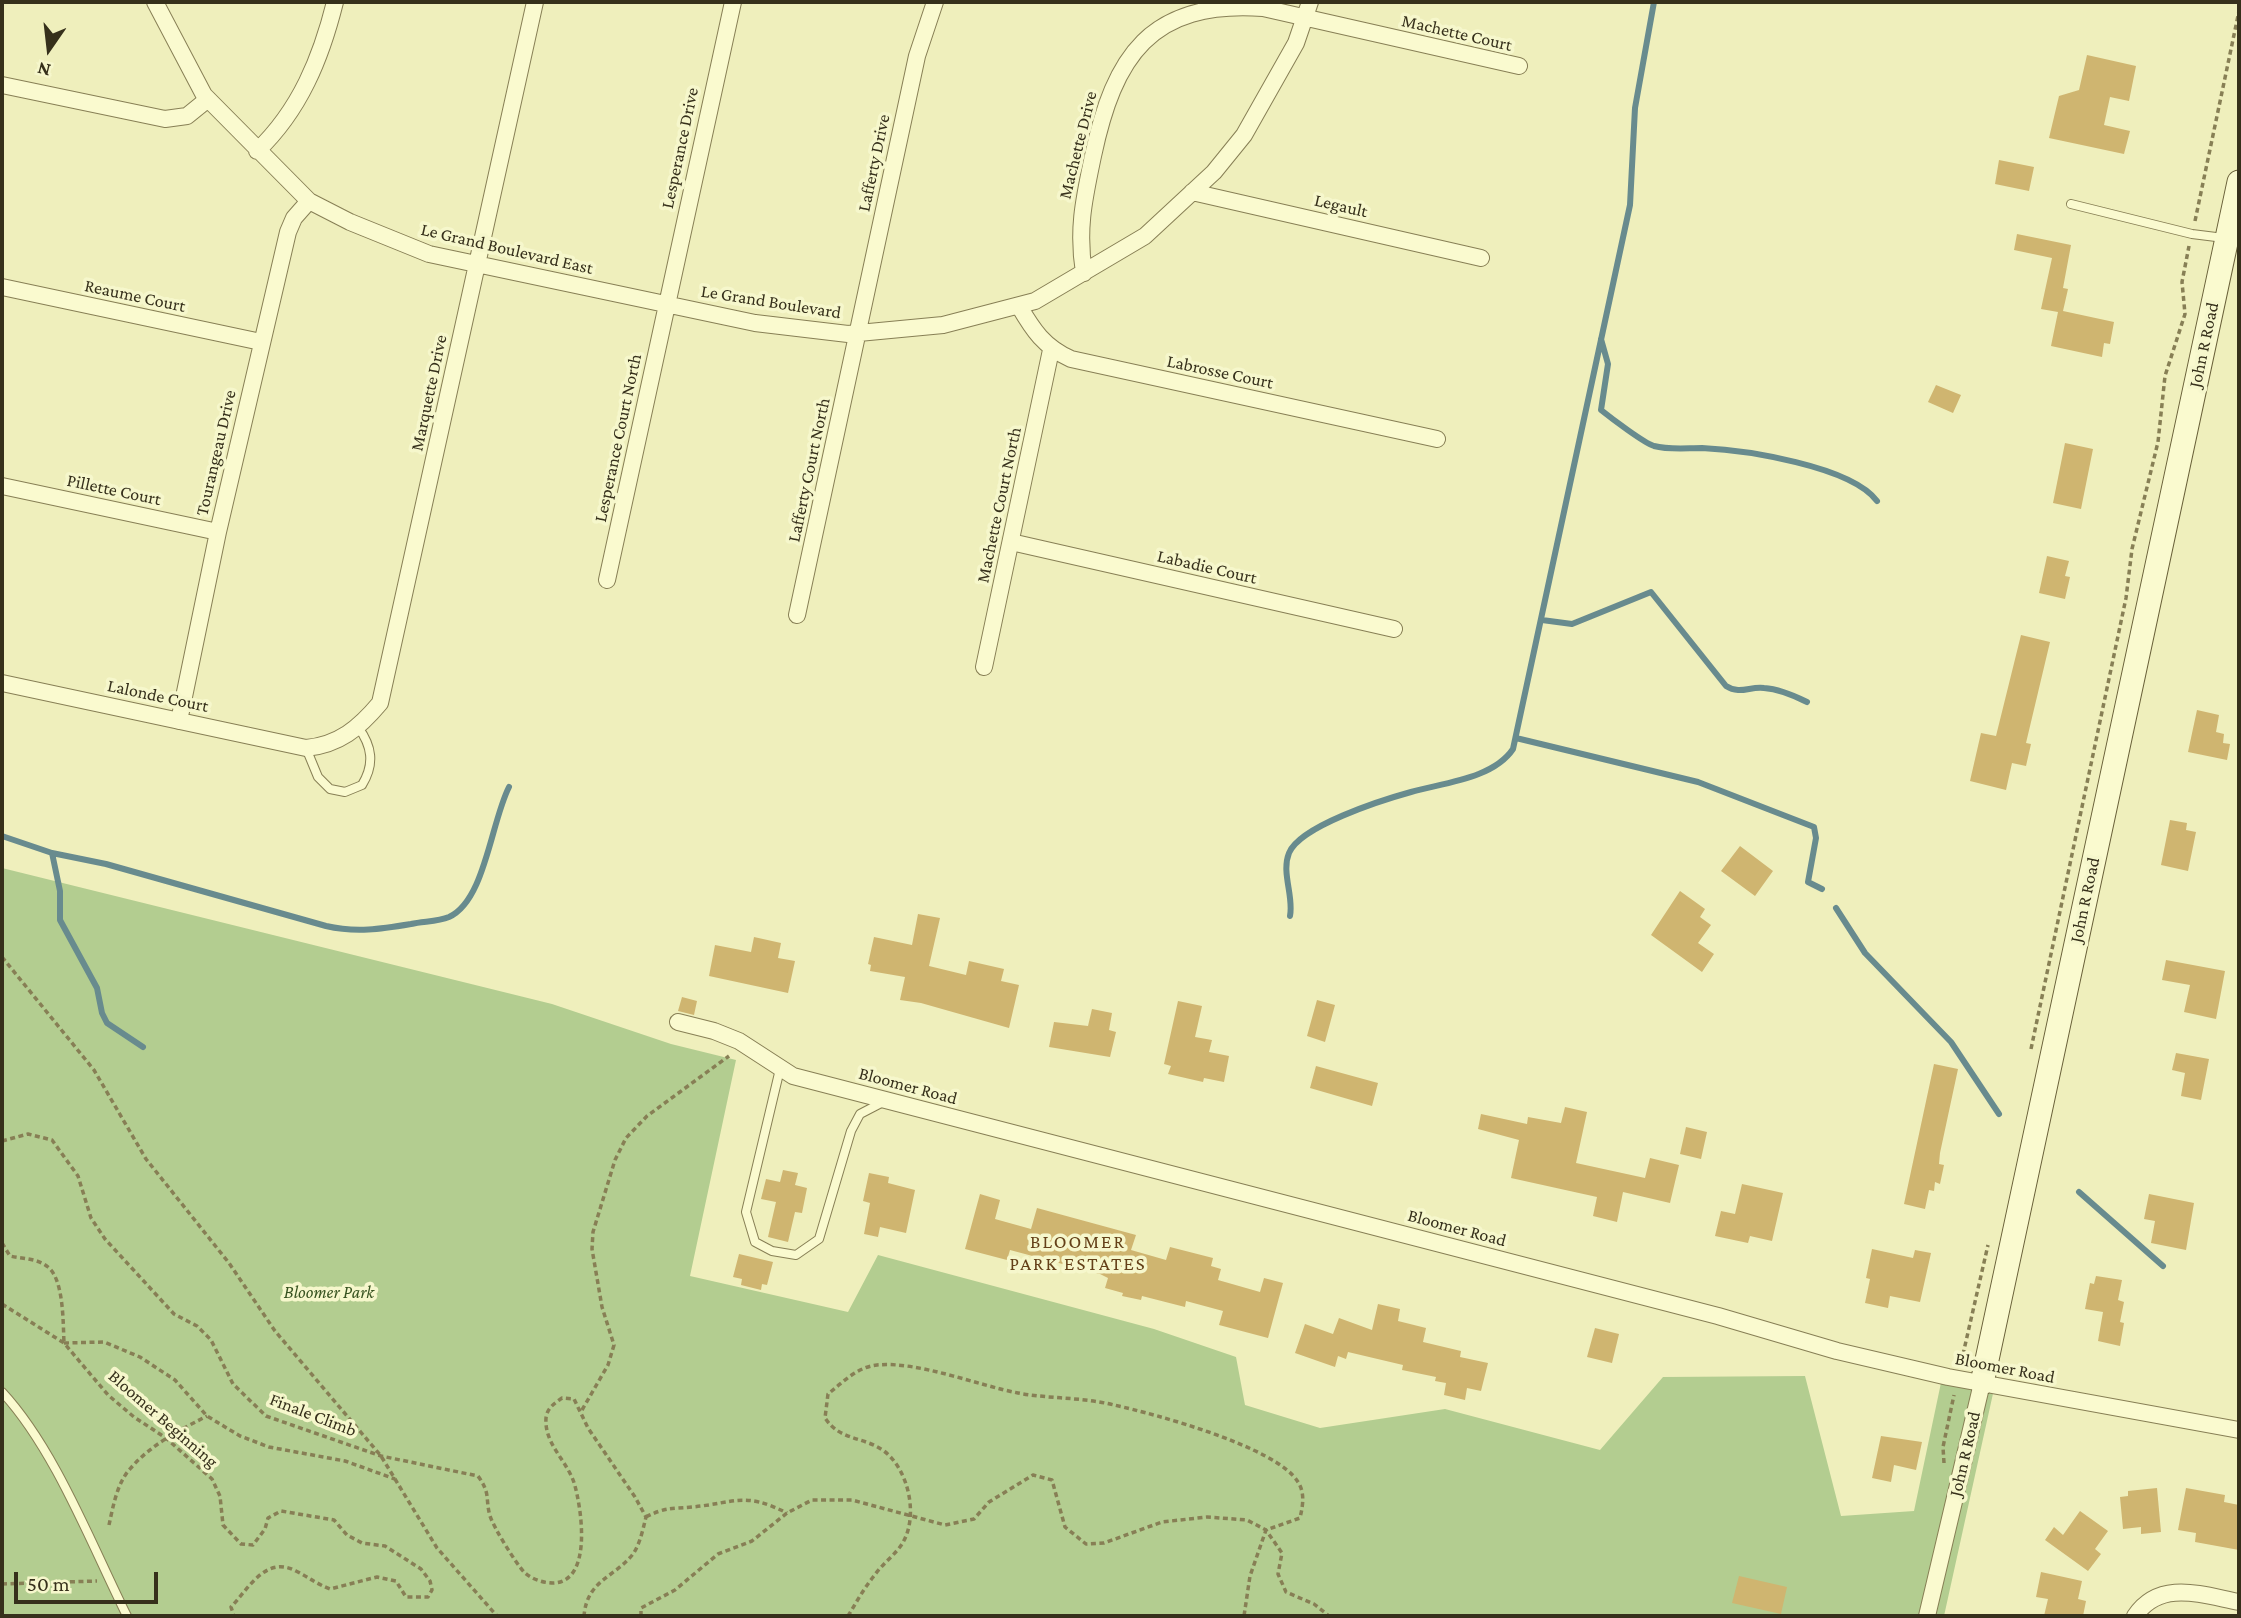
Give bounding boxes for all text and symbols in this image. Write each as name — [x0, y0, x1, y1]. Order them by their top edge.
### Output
street label: Machette Court — [1400, 10, 1514, 56]
north arrow — [14, 14, 84, 84]
text: N — [35, 58, 53, 82]
street label: Lesperance Drive — [657, 86, 703, 210]
street label: Machette Drive — [1054, 89, 1102, 201]
street label: Lafferty Drive — [853, 112, 895, 214]
street label: Legault — [1312, 189, 1370, 223]
street label: Le Grand Boulevard East — [419, 219, 595, 279]
street label: Reaume Court — [83, 275, 187, 317]
street label: Le Grand Boulevard — [699, 280, 843, 324]
street label: John R Road — [2184, 300, 2224, 390]
street label: Marquette Drive — [406, 333, 452, 453]
street label: Labrosse Court — [1165, 350, 1275, 394]
street label: Lesperance Court North — [590, 352, 646, 524]
street label: Tourangeau Drive — [191, 388, 241, 518]
street label: Lafferty Court North — [783, 396, 835, 544]
street label: Machette Court North — [972, 425, 1026, 585]
street label: Pillette Court — [65, 470, 163, 510]
street label: Labadie Court — [1155, 545, 1259, 589]
street label: Lalonde Court — [105, 675, 211, 717]
street label: John R Road — [2065, 855, 2105, 945]
street label: Bloomer Road — [856, 1062, 960, 1110]
street label: Bloomer Road — [1405, 1204, 1509, 1252]
district label: BLOOMER PARK ESTATES — [1011, 1231, 1145, 1275]
park label: Bloomer Park — [284, 1281, 374, 1303]
street label: Bloomer Road — [1953, 1348, 2057, 1388]
street label: Bloomer Beginning — [104, 1366, 222, 1472]
street label: Finale Climb — [267, 1389, 359, 1441]
street label: John R Road — [1945, 1409, 1985, 1499]
scale bar — [18, 1558, 161, 1602]
text: 50 m — [27, 1572, 70, 1596]

